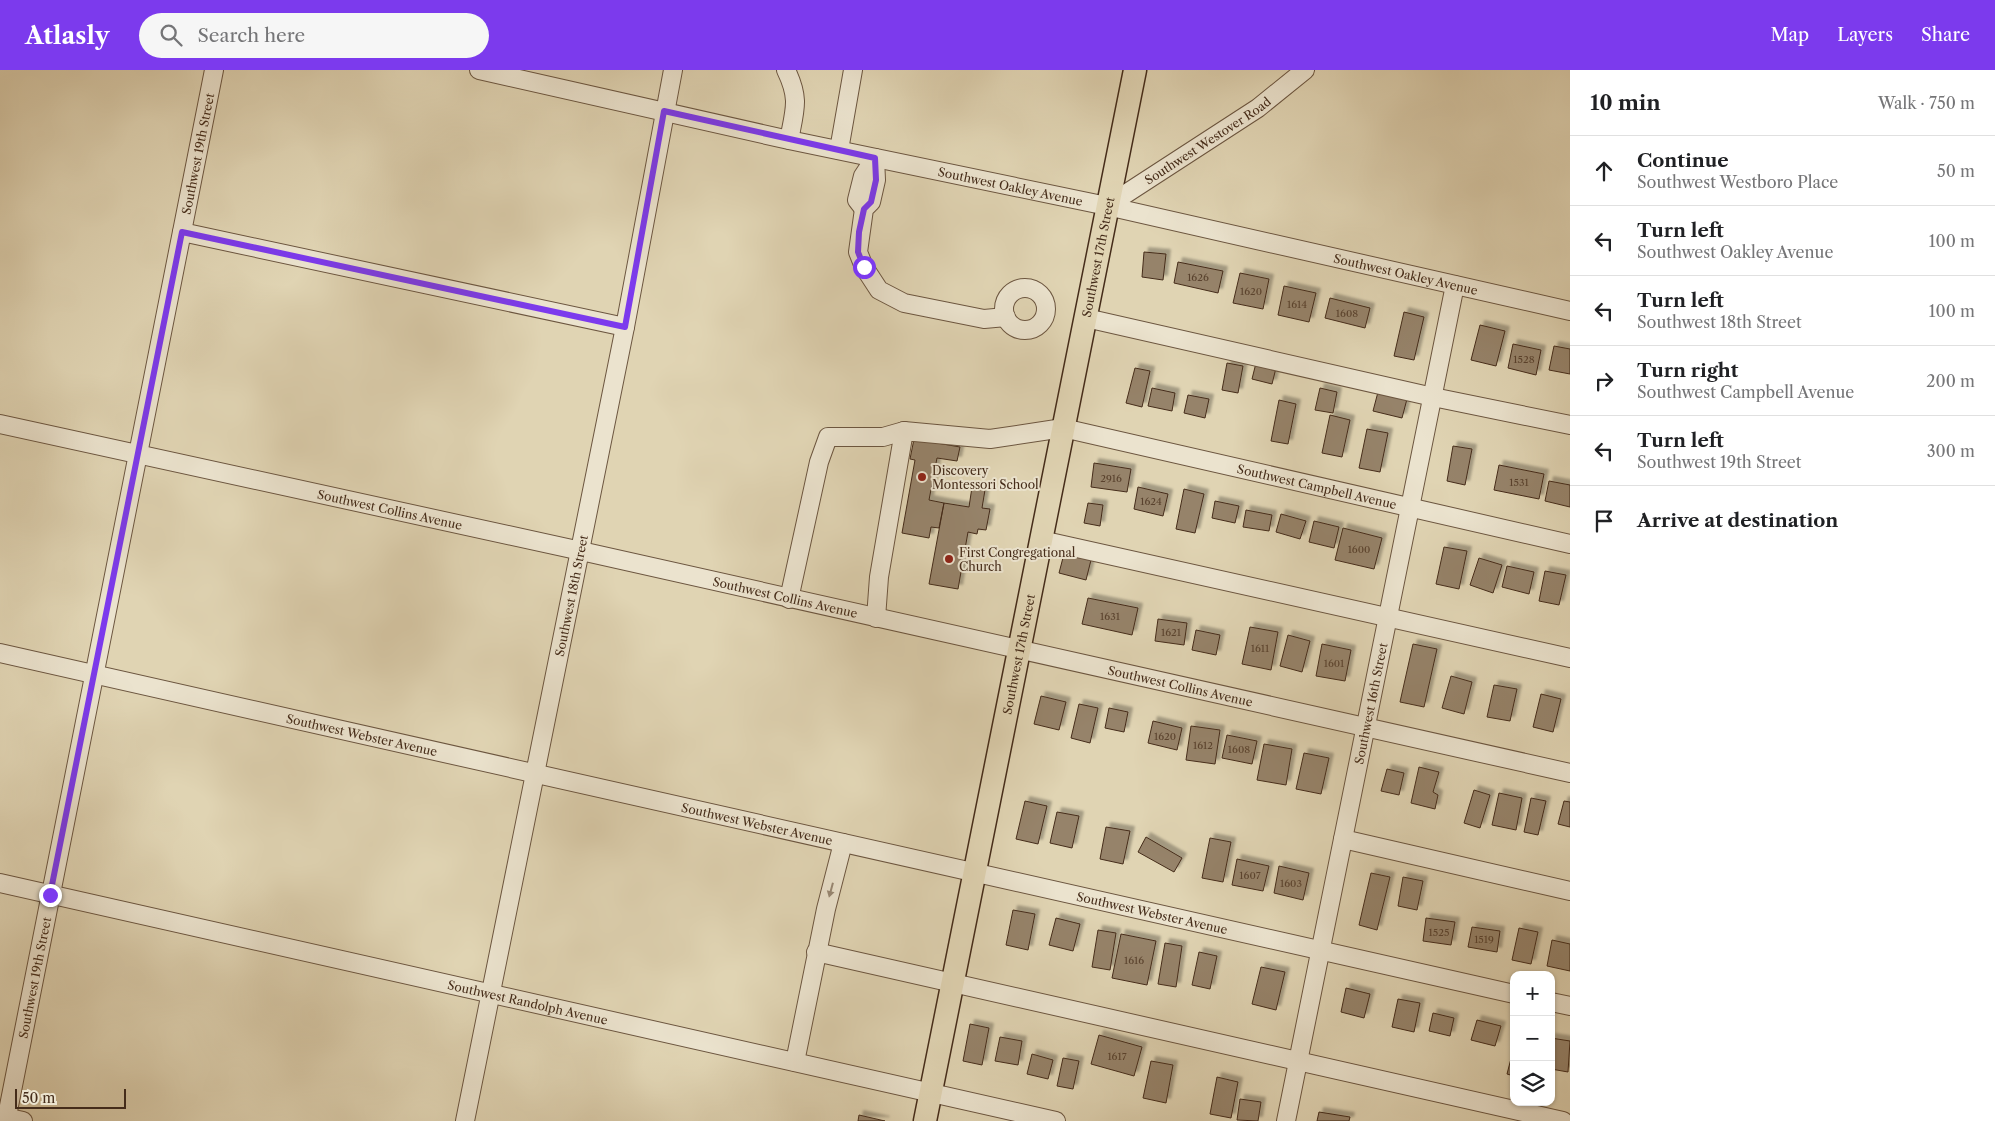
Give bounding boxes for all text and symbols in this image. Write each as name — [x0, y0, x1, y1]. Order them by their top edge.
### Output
search box — [139, 13, 489, 58]
text: Atlasly — [25, 21, 109, 50]
icon: search — [157, 21, 185, 49]
text: Search here — [197, 24, 305, 47]
text: Map — [1771, 24, 1809, 46]
text: Layers — [1837, 24, 1893, 46]
text: Share — [1921, 24, 1970, 46]
text: 10 min — [1590, 90, 1661, 115]
street label: Southwest 19th Street — [178, 91, 217, 216]
street label: Southwest Westover Road — [1142, 93, 1274, 187]
text: Walk · 750 m — [1878, 93, 1975, 113]
text: Continue — [1637, 149, 1729, 172]
icon: ahead — [1590, 157, 1618, 185]
text: 50 m — [1937, 161, 1975, 181]
street label: Southwest Oakley Avenue — [937, 164, 1084, 208]
text: Southwest Westboro Place — [1637, 172, 1838, 192]
street label: Southwest 17th Street — [1078, 195, 1117, 319]
text: Turn left — [1637, 219, 1724, 242]
icon: left — [1590, 227, 1618, 255]
text: 100 m — [1929, 231, 1975, 251]
text: Southwest Oakley Avenue — [1637, 242, 1833, 262]
street label: Southwest Oakley Avenue — [1332, 250, 1480, 297]
route start — [853, 256, 876, 279]
house number: 1626 — [1187, 271, 1209, 284]
house number: 1620 — [1240, 285, 1262, 298]
text: Turn left — [1637, 289, 1724, 312]
icon: left — [1590, 297, 1618, 325]
house number: 1614 — [1287, 298, 1307, 311]
text: 100 m — [1929, 301, 1975, 321]
house number: 1608 — [1336, 307, 1358, 320]
text: Southwest 18th Street — [1637, 312, 1802, 332]
house number: 1528 — [1513, 353, 1535, 366]
text: Turn right — [1637, 359, 1738, 382]
icon: right — [1590, 367, 1618, 395]
text: 200 m — [1926, 371, 1975, 391]
text: Southwest Campbell Avenue — [1637, 382, 1854, 402]
text: Turn left — [1637, 429, 1724, 452]
icon: left — [1590, 437, 1618, 465]
text: 300 m — [1927, 441, 1975, 461]
text: Southwest 19th Street — [1637, 452, 1801, 472]
street label: Southwest Campbell Avenue — [1236, 461, 1398, 512]
place label: Discovery Montessori School — [932, 463, 1039, 492]
marker: Discovery Montessori School — [916, 471, 928, 483]
house number: 2916 — [1100, 472, 1122, 485]
house number: 1531 — [1509, 476, 1529, 489]
street label: Southwest Collins Avenue — [316, 486, 464, 532]
house number: 1624 — [1140, 495, 1162, 508]
icon: arrive — [1590, 507, 1618, 535]
text: Arrive at destination — [1637, 509, 1838, 532]
street label: Southwest 18th Street — [551, 533, 591, 658]
house number: 1600 — [1348, 543, 1370, 556]
place label: First Congregational Church — [959, 545, 1076, 574]
marker: First Congregational Church — [943, 553, 955, 565]
street label: Southwest Collins Avenue — [711, 573, 859, 620]
street label: Southwest 17th Street — [999, 592, 1038, 716]
house number: 1631 — [1100, 610, 1121, 623]
house number: 1621 — [1161, 626, 1182, 639]
street label: Southwest 16th Street — [1351, 641, 1390, 765]
house number: 1611 — [1251, 642, 1270, 655]
house number: 1601 — [1324, 657, 1345, 670]
street label: Southwest Collins Avenue — [1107, 662, 1254, 709]
street label: Southwest Webster Avenue — [285, 710, 439, 759]
house number: 1620 — [1154, 730, 1176, 743]
house number: 1612 — [1193, 739, 1213, 752]
house number: 1608 — [1228, 743, 1250, 756]
street label: Southwest Webster Avenue — [680, 799, 834, 848]
house number: 1607 — [1239, 869, 1261, 882]
house number: 1603 — [1280, 877, 1302, 890]
one-way arrow — [827, 883, 835, 898]
route end — [39, 884, 62, 907]
street label: Southwest Webster Avenue — [1075, 888, 1229, 937]
street label: Southwest 19th Street — [15, 915, 54, 1040]
house number: 1525 — [1429, 926, 1449, 939]
house number: 1519 — [1474, 933, 1494, 946]
house number: 1616 — [1124, 954, 1144, 967]
map controls — [1510, 971, 1555, 1106]
button: + — [1510, 971, 1555, 1016]
street label: Southwest Randolph Avenue — [446, 977, 609, 1027]
button: − — [1510, 1016, 1555, 1061]
house number: 1617 — [1107, 1050, 1127, 1063]
button: layers — [1510, 1061, 1555, 1106]
scale bar — [15, 1086, 126, 1109]
text: 50 m — [22, 1089, 55, 1107]

